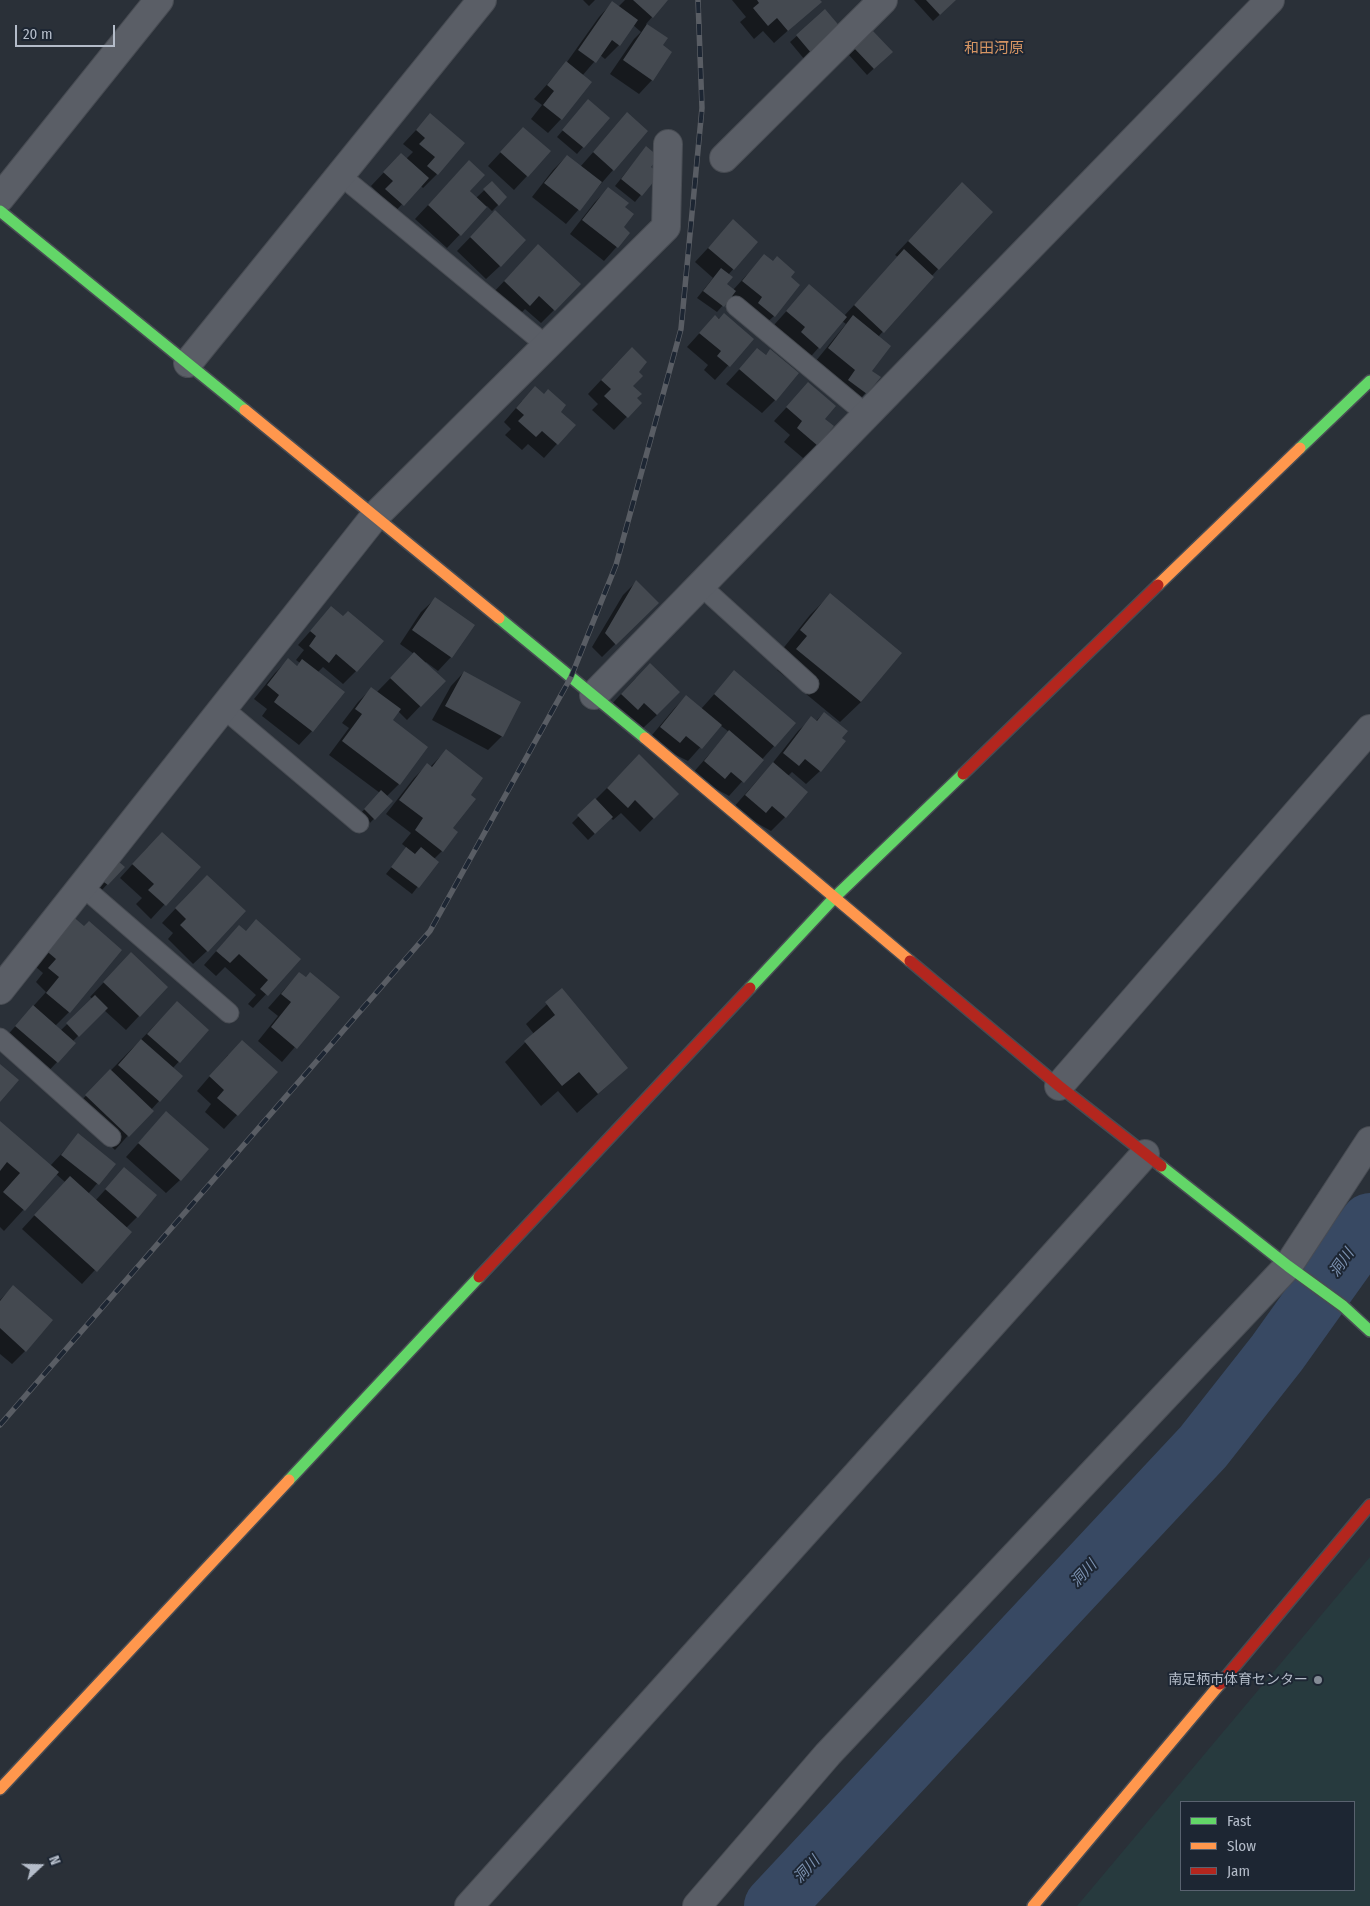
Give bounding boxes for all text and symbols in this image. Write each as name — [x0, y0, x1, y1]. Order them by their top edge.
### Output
scale bar — [18, 15, 118, 47]
text: 20 m — [23, 25, 53, 43]
district label: 和田河原 — [964, 40, 1024, 58]
water label: 洞川 — [1326, 1246, 1358, 1280]
water label: 洞川 — [1067, 1557, 1101, 1591]
place label: 南足柄市体育センター — [1168, 1672, 1308, 1688]
marker: 南足柄市体育センター — [1312, 1674, 1324, 1686]
legend — [1180, 1801, 1355, 1891]
text: Fast — [1227, 1812, 1251, 1830]
text: Slow — [1227, 1837, 1256, 1855]
north arrow — [15, 1841, 65, 1891]
text: N — [45, 1853, 64, 1867]
water label: 洞川 — [790, 1853, 824, 1887]
text: Jam — [1227, 1862, 1250, 1880]

